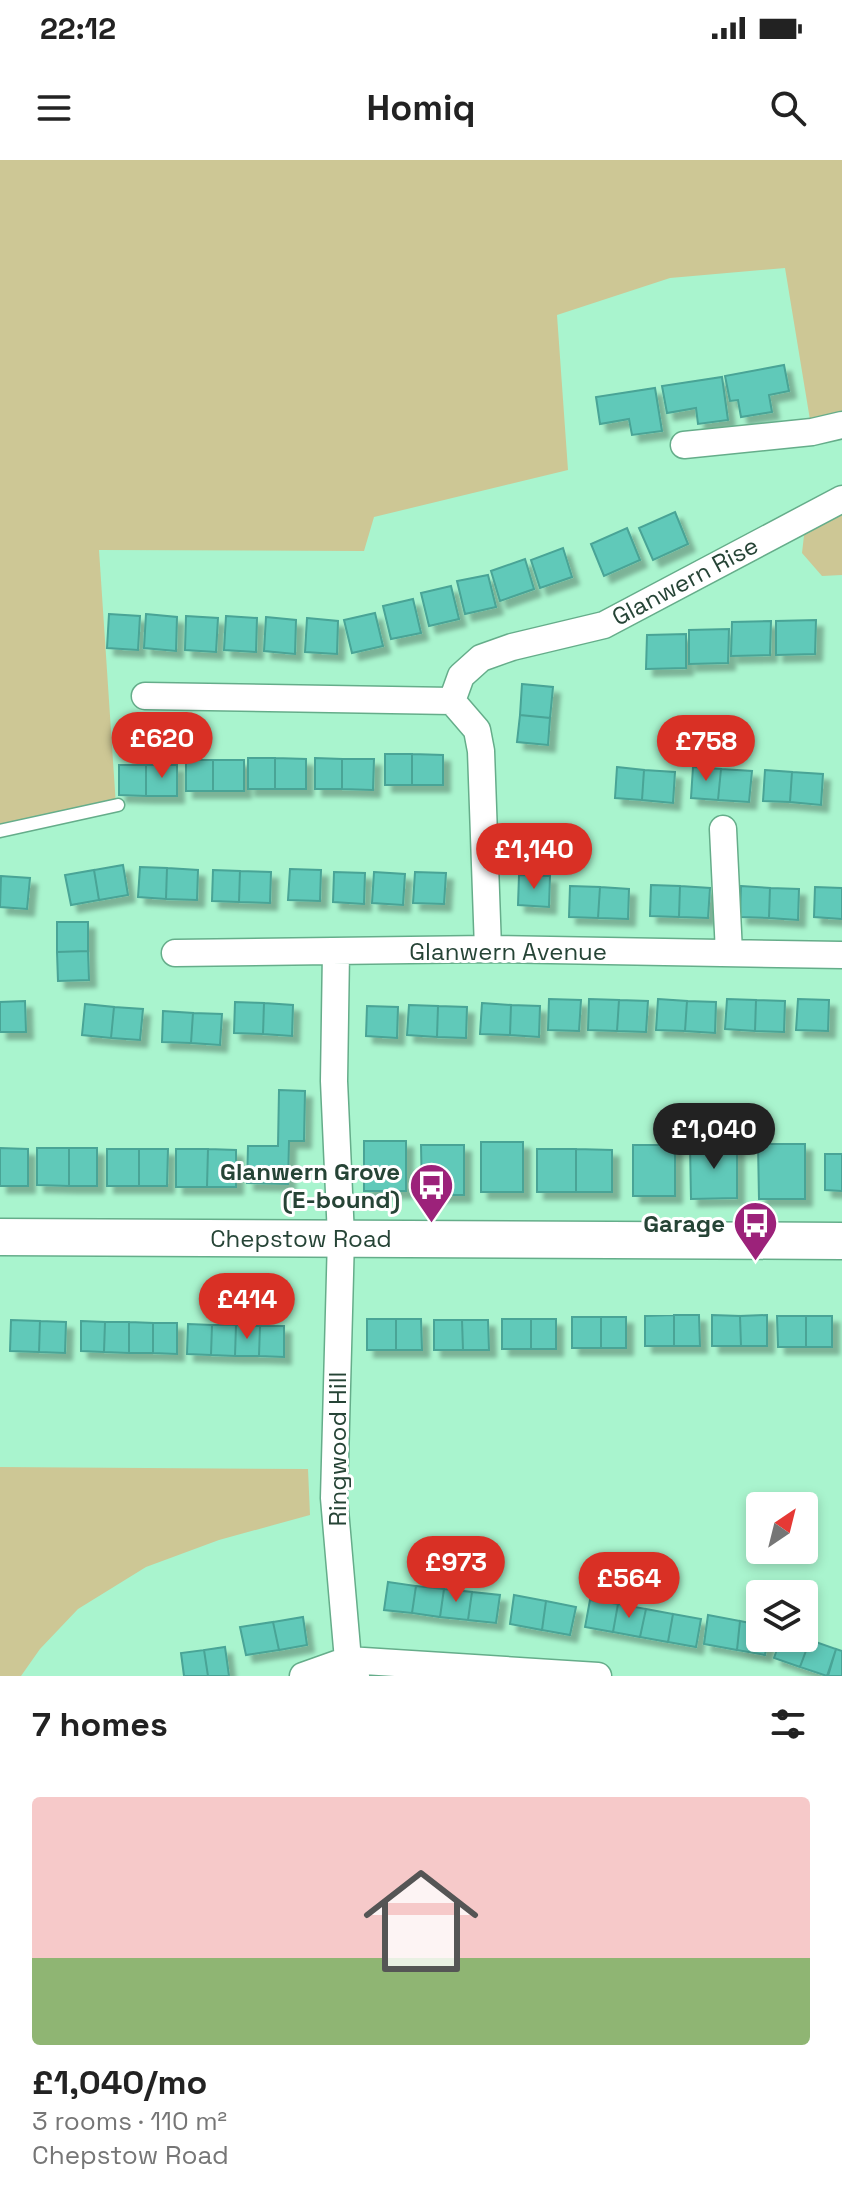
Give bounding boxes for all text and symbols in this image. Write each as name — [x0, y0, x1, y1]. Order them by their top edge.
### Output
text: 22:12 — [40, 9, 116, 48]
text: Homiq — [367, 85, 475, 131]
icon: menu — [32, 86, 76, 130]
icon: search — [766, 86, 810, 130]
street label: Glanwern Rise — [607, 529, 763, 633]
pin: £620 — [115, 712, 209, 780]
pin: £758 — [659, 715, 753, 783]
text: £620 — [130, 721, 194, 755]
text: £758 — [675, 724, 737, 758]
pin: £1,140 — [469, 823, 599, 891]
text: £1,140 — [494, 832, 574, 866]
street label: Glanwern Avenue — [409, 936, 607, 967]
pin: £1,040 — [649, 1103, 779, 1171]
text: £1,040 — [671, 1112, 757, 1146]
place label: Glanwern Grove (E-bound) — [220, 1156, 400, 1215]
bus stop icon: Glanwern Grove (E-bound) — [407, 1161, 455, 1224]
bus stop icon: Garage — [732, 1199, 780, 1262]
place label: Garage — [643, 1208, 725, 1239]
street label: Chepstow Road — [210, 1223, 392, 1254]
pin: £414 — [200, 1273, 294, 1341]
text: £414 — [217, 1282, 277, 1316]
street label: Ringwood Hill — [322, 1372, 353, 1526]
north arrow — [746, 1492, 818, 1564]
map controls — [746, 1492, 818, 1652]
pin: £973 — [409, 1536, 503, 1604]
text: £973 — [425, 1545, 487, 1579]
pin: £564 — [582, 1552, 676, 1620]
text: £564 — [597, 1561, 661, 1595]
button: layers — [746, 1580, 818, 1652]
icon: filters — [766, 1702, 810, 1746]
text: 7 homes — [32, 1703, 168, 1746]
icon: home — [349, 1849, 493, 1993]
text: £1,040/mo — [32, 2061, 207, 2104]
text: 3 rooms · 110 m² — [32, 2104, 227, 2138]
text: Chepstow Road — [32, 2138, 229, 2172]

